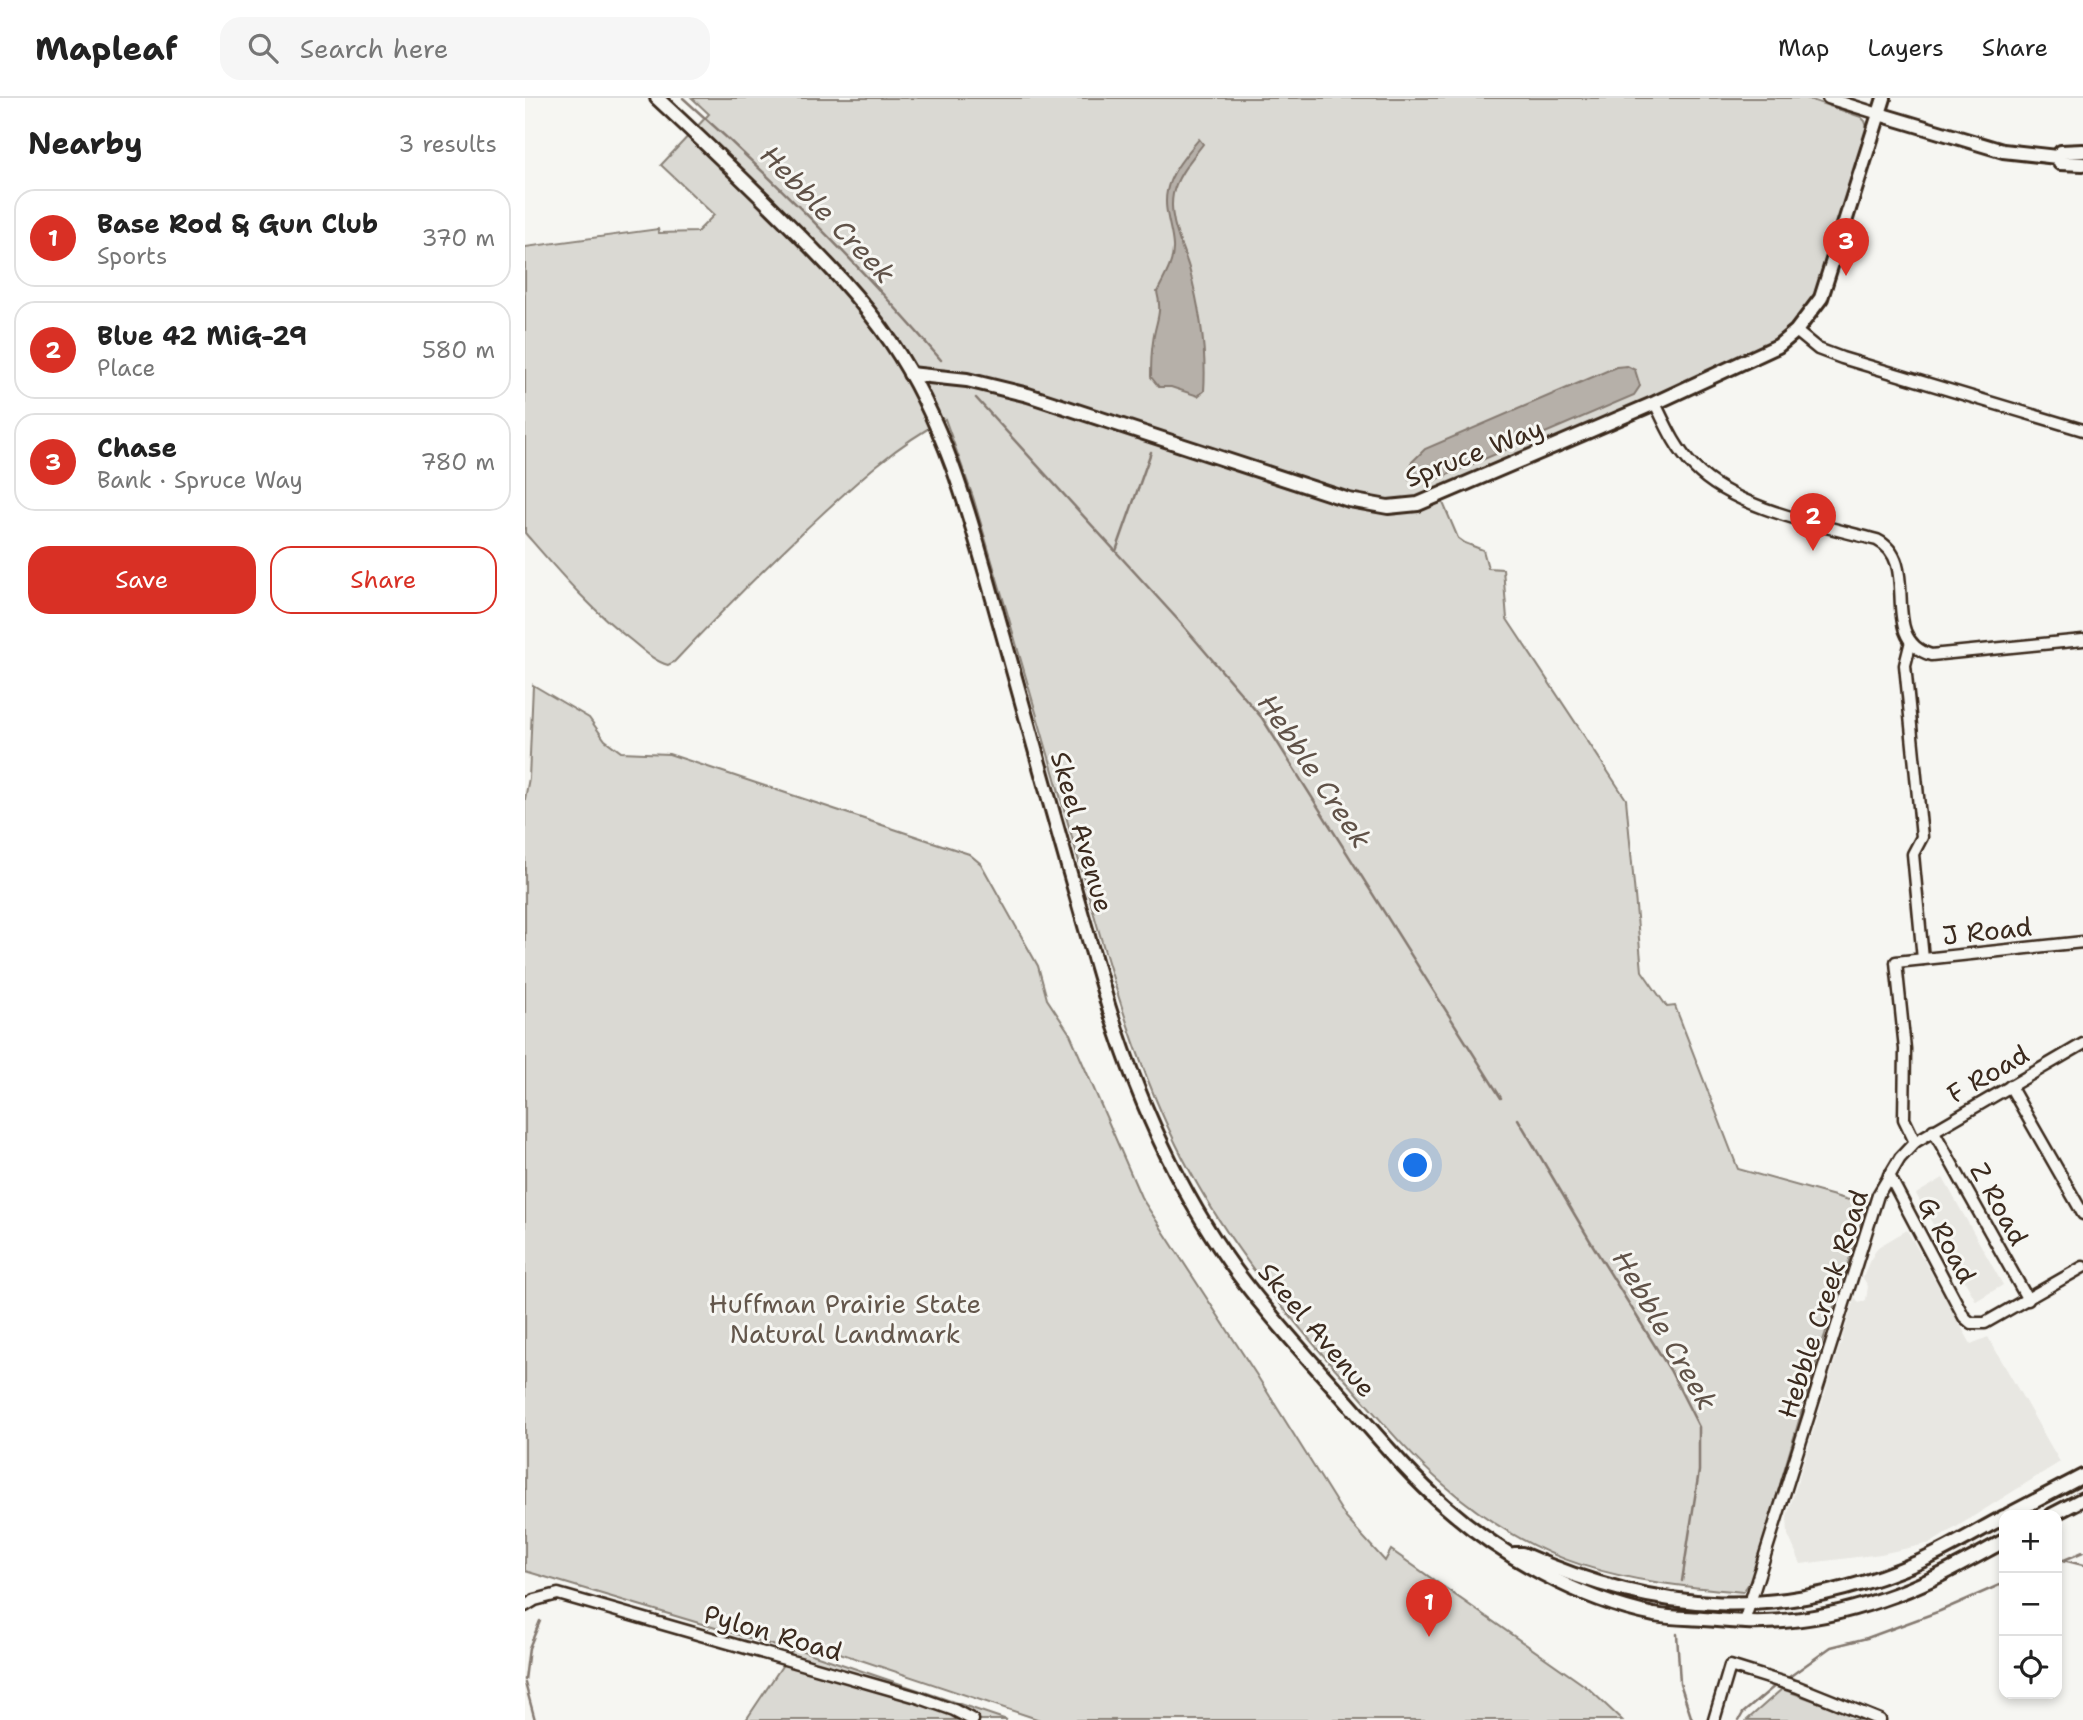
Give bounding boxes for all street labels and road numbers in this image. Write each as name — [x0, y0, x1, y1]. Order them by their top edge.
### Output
street label: Spruce Way — [1400, 410, 1548, 495]
street label: Skeel Avenue — [1043, 747, 1122, 916]
street label: J Road — [1941, 908, 2033, 953]
street label: F Road — [1941, 1036, 2035, 1111]
street label: Z Road — [1962, 1156, 2037, 1252]
street label: Hebble Creek Road — [1769, 1185, 1876, 1423]
street label: G Road — [1910, 1190, 1985, 1289]
street label: Skeel Avenue — [1251, 1255, 1384, 1404]
street label: Pylon Road — [700, 1596, 847, 1669]

